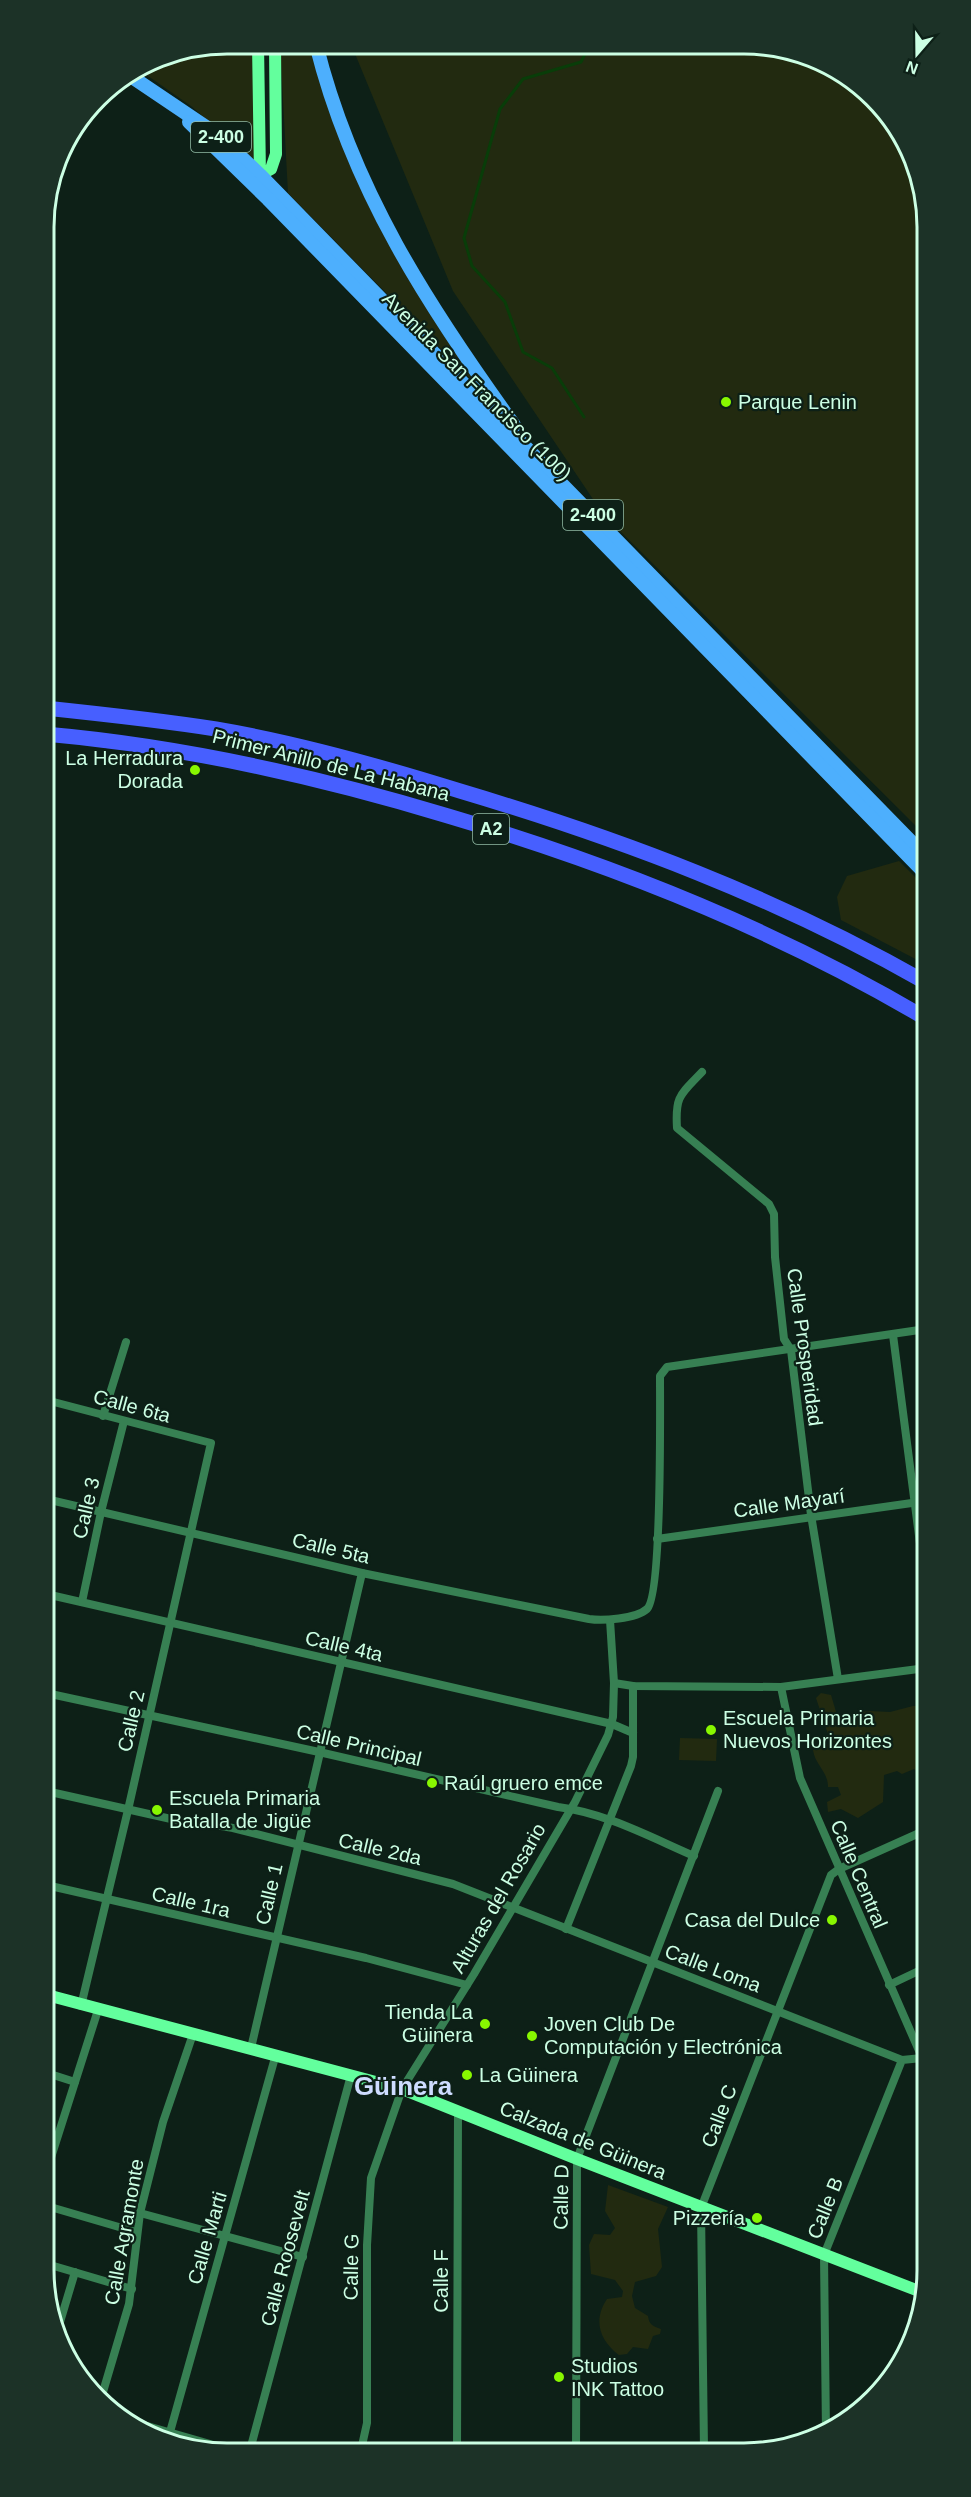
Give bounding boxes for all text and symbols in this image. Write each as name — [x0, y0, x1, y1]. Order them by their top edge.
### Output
north arrow — [887, 24, 947, 84]
text: N — [904, 58, 920, 78]
road number: 2-400 — [191, 122, 251, 152]
street label: Avenida San Francisco (100) — [378, 287, 576, 485]
place label: Parque Lenin — [738, 391, 857, 413]
marker: Parque Lenin — [719, 395, 733, 409]
road number: 2-400 — [563, 500, 623, 530]
street label: Primer Anillo de La Habana — [210, 725, 453, 805]
place label: La Herradura Dorada — [65, 747, 184, 792]
marker: La Herradura Dorada — [188, 763, 202, 777]
road number: A2 — [473, 814, 509, 844]
street label: Calle Prosperidad — [783, 1267, 827, 1427]
street label: Calle 6ta — [91, 1385, 174, 1427]
street label: Calle 3 — [68, 1475, 104, 1541]
street label: Calle Mayarí — [732, 1484, 847, 1522]
street label: Calle 5ta — [290, 1528, 373, 1568]
street label: Calle 4ta — [303, 1626, 386, 1666]
street label: Calle 2 — [113, 1688, 149, 1754]
place label: Escuela Primaria Nuevos Horizontes — [723, 1707, 892, 1752]
street label: Calle Principal — [294, 1720, 424, 1770]
marker: Escuela Primaria Nuevos Horizontes — [704, 1723, 718, 1737]
place label: Raúl gruero emce — [444, 1772, 603, 1794]
marker: Raúl gruero emce — [425, 1776, 439, 1790]
place label: Escuela Primaria Batalla de Jigüe — [169, 1787, 321, 1832]
marker: Escuela Primaria Batalla de Jigüe — [150, 1803, 164, 1817]
street label: Calle Central — [826, 1816, 892, 1932]
street label: Alturas del Rosario — [446, 1819, 550, 1977]
street label: Calle 2da — [336, 1829, 424, 1869]
street label: Calle 1 — [251, 1861, 287, 1927]
street label: Calle 1ra — [150, 1882, 233, 1922]
place label: Casa del Dulce — [684, 1909, 820, 1931]
marker: Casa del Dulce — [825, 1913, 839, 1927]
street label: Calle Loma — [662, 1940, 765, 1997]
place label: Tienda La Güinera — [385, 2001, 474, 2046]
place label: Joven Club De Computación y Electrónica — [544, 2013, 783, 2058]
marker: Tienda La Güinera — [478, 2017, 492, 2031]
marker: Joven Club De Computación y Electrónica — [525, 2029, 539, 2043]
place label: La Güinera — [479, 2064, 579, 2086]
marker: La Güinera — [460, 2068, 474, 2082]
district label: Güinera — [354, 2071, 453, 2101]
street label: Calle C — [697, 2081, 741, 2151]
street label: Calzada de Güinera — [496, 2096, 670, 2184]
street label: Calle Agramonte — [100, 2157, 148, 2307]
street label: Calle D — [549, 2164, 573, 2230]
street label: Calle B — [803, 2174, 847, 2242]
street label: Calle Roosevelt — [256, 2187, 314, 2328]
street label: Calle Marti — [183, 2189, 231, 2287]
place label: Pizzería — [673, 2207, 746, 2229]
marker: Pizzería — [750, 2211, 764, 2225]
street label: Calle G — [339, 2233, 363, 2301]
street label: Calle F — [430, 2249, 452, 2313]
place label: Studios INK Tattoo — [571, 2355, 664, 2400]
marker: Studios INK Tattoo — [552, 2370, 566, 2384]

